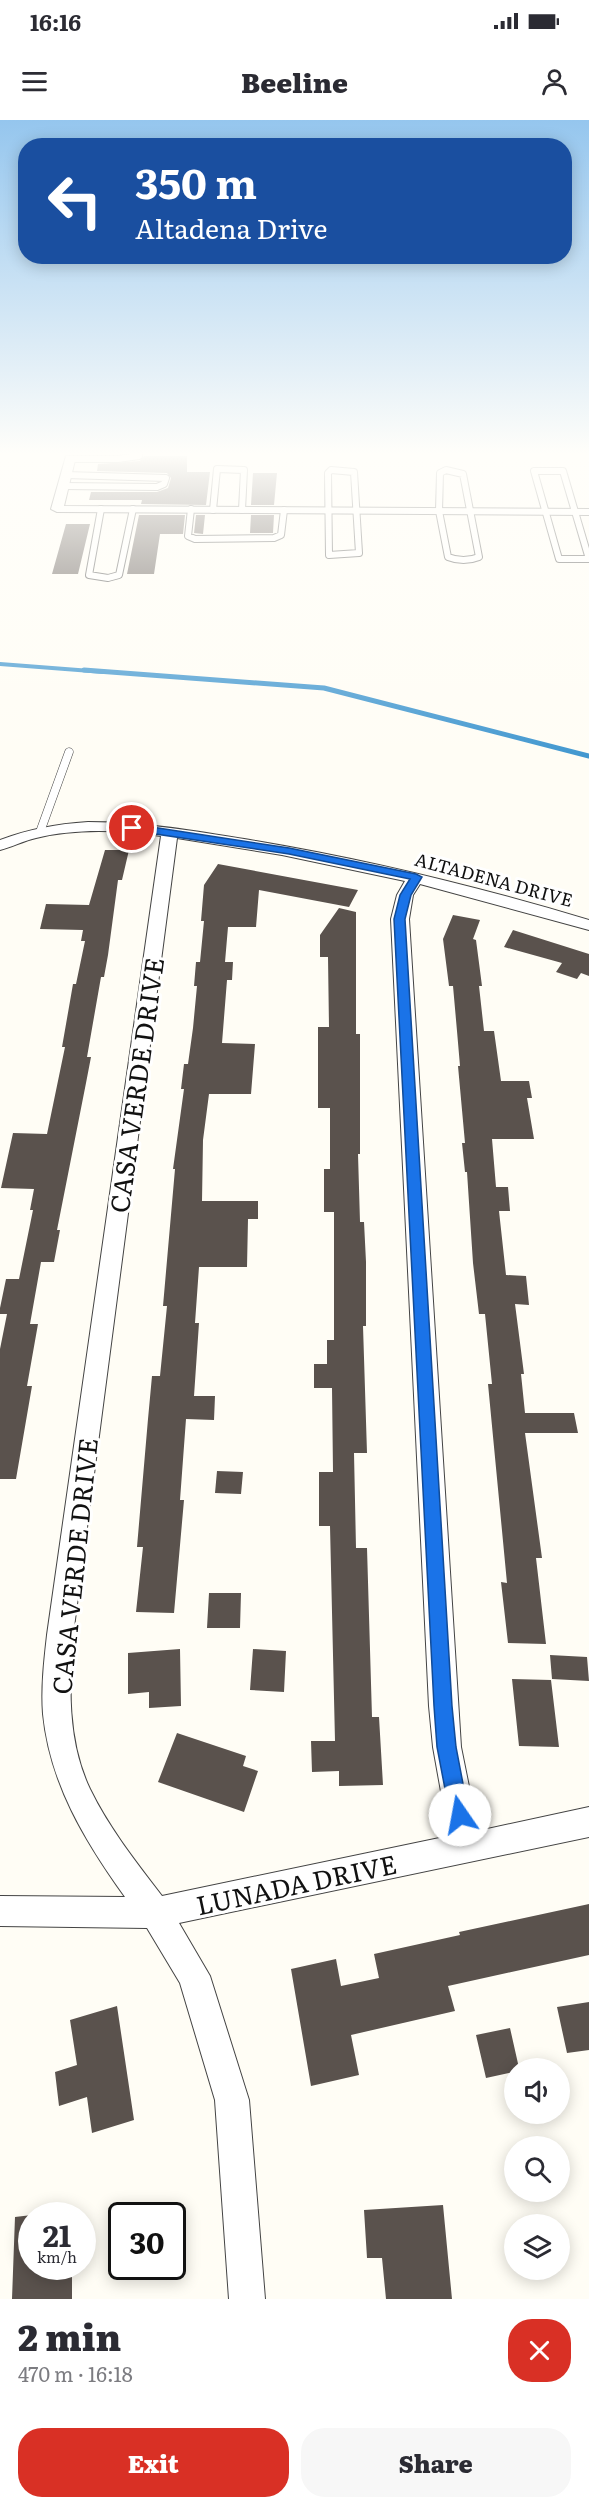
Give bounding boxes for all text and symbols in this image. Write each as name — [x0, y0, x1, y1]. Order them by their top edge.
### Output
text: 16:16 — [30, 5, 81, 38]
text: Beeline — [241, 61, 348, 101]
icon: menu — [18, 65, 51, 98]
icon: person — [538, 65, 571, 98]
text: 350 m — [135, 150, 257, 212]
icon: left — [36, 162, 114, 240]
text: Altadena Drive — [135, 207, 327, 247]
pin — [106, 802, 157, 853]
icon: arrive — [115, 811, 148, 844]
street label: ALTADENA DRIVE — [412, 845, 576, 913]
street label: CASA VERDE DRIVE — [98, 955, 172, 1215]
street label: CASA VERDE DRIVE — [40, 1436, 106, 1696]
position arrow — [428, 1783, 492, 1847]
street label: LUNADA DRIVE — [192, 1843, 400, 1923]
map controls — [504, 2058, 570, 2280]
button: sound — [504, 2058, 570, 2124]
button: search — [504, 2136, 570, 2202]
speed limit sign: 30 — [108, 2202, 186, 2280]
text: 21 — [43, 2212, 71, 2256]
button: layers — [504, 2214, 570, 2280]
text: km/h — [37, 2245, 77, 2268]
text: 2 min — [18, 2309, 121, 2362]
button: close — [508, 2319, 571, 2382]
text: 470 m · 16:18 — [18, 2358, 133, 2388]
button: Exit — [18, 2428, 289, 2497]
button: Share — [301, 2428, 571, 2497]

